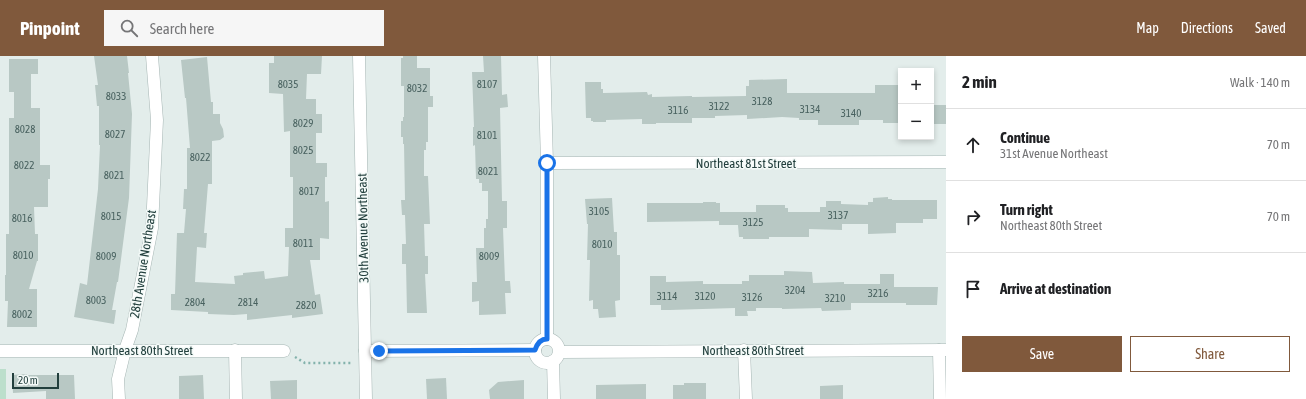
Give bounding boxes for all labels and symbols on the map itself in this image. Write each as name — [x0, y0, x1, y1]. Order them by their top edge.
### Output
house number: 8035 — [278, 78, 298, 90]
house number: 8107 — [477, 78, 497, 90]
house number: 8032 — [407, 82, 427, 94]
house number: 8033 — [106, 90, 126, 102]
house number: 3128 — [752, 95, 772, 107]
house number: 3122 — [709, 100, 729, 112]
house number: 3134 — [800, 103, 820, 115]
house number: 3116 — [668, 104, 688, 116]
house number: 3140 — [841, 107, 861, 119]
house number: 8029 — [293, 117, 313, 129]
house number: 8028 — [15, 123, 35, 135]
house number: 8027 — [105, 128, 125, 140]
house number: 8101 — [477, 129, 497, 141]
house number: 8025 — [293, 144, 313, 156]
house number: 8022 — [190, 151, 210, 163]
route start — [538, 154, 556, 172]
street label: Northeast 81st Street — [696, 156, 796, 171]
house number: 8022 — [14, 159, 34, 171]
house number: 8021 — [478, 165, 498, 177]
house number: 8021 — [104, 169, 124, 181]
street label: 30th Avenue Northeast — [355, 173, 371, 283]
house number: 8017 — [299, 185, 319, 197]
house number: 3105 — [589, 205, 609, 217]
street label: 28th Avenue Northeast — [127, 208, 159, 319]
house number: 3137 — [828, 209, 848, 221]
house number: 8015 — [101, 210, 121, 222]
house number: 8016 — [12, 212, 32, 224]
house number: 3125 — [743, 216, 763, 228]
house number: 8011 — [293, 237, 313, 249]
house number: 8010 — [592, 238, 612, 250]
house number: 8010 — [13, 249, 33, 261]
house number: 8009 — [96, 250, 116, 262]
house number: 8009 — [479, 250, 499, 262]
house number: 3204 — [785, 284, 805, 296]
house number: 3216 — [868, 287, 888, 299]
house number: 3114 — [657, 290, 677, 302]
house number: 3120 — [695, 290, 715, 302]
house number: 3126 — [742, 291, 762, 303]
house number: 3210 — [825, 292, 845, 304]
house number: 8003 — [86, 294, 106, 306]
house number: 2804 — [185, 296, 205, 308]
house number: 2814 — [238, 296, 258, 308]
house number: 2820 — [296, 299, 316, 311]
house number: 8002 — [12, 308, 32, 320]
route end — [370, 342, 388, 360]
street label: Northeast 80th Street — [91, 343, 193, 358]
street label: Northeast 80th Street — [702, 343, 804, 358]
scale bar — [12, 371, 59, 390]

